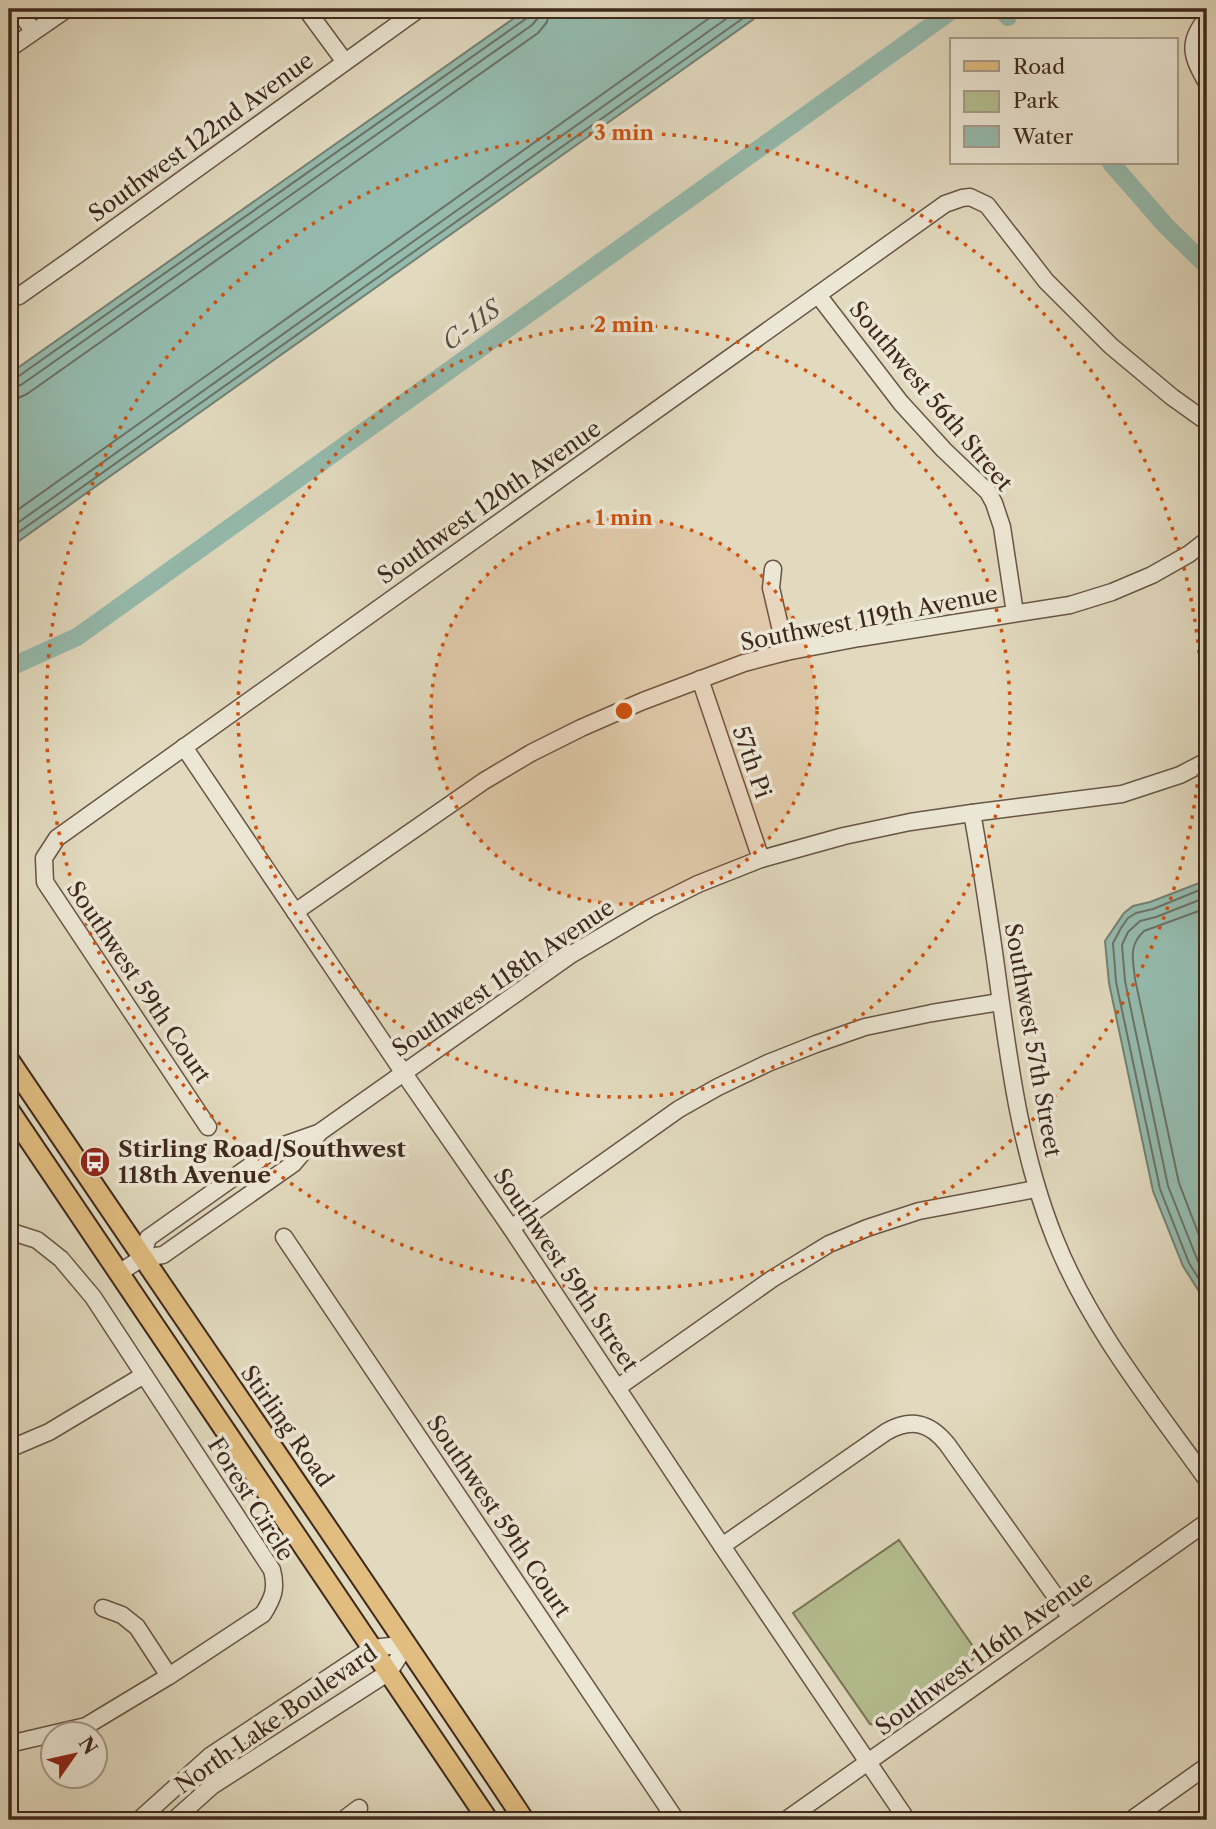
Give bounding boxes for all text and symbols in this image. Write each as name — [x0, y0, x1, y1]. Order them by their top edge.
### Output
legend — [950, 38, 1178, 164]
street label: Southwest 122nd Avenue — [83, 46, 319, 228]
text: Road — [1013, 54, 1065, 79]
text: Park — [1013, 88, 1059, 113]
text: 3 min — [594, 120, 655, 145]
text: Water — [1012, 124, 1073, 149]
water label: C-11S — [436, 293, 508, 356]
street label: Southwest 56th Street — [843, 295, 1019, 497]
text: 2 min — [594, 312, 655, 337]
street label: Southwest 120th Avenue — [372, 414, 606, 590]
text: 1 min — [595, 505, 653, 530]
street label: Southwest 119th Avenue — [738, 579, 1000, 657]
centre of rings — [612, 699, 636, 723]
street label: 57th Pi — [727, 722, 777, 802]
street label: Southwest 59th Court — [61, 876, 217, 1088]
street label: Southwest 118th Avenue — [387, 893, 619, 1063]
street label: Southwest 57th Street — [999, 921, 1067, 1159]
place label: Stirling Road/Southwest 118th Avenue — [118, 1135, 407, 1189]
bus stop icon: Stirling Road/Southwest 118th Avenue — [78, 1145, 112, 1179]
street label: Southwest 59th Street — [488, 1163, 644, 1377]
street label: Stirling Road — [235, 1360, 339, 1492]
street label: Southwest 59th Court — [421, 1410, 577, 1622]
street label: Forest Circle — [202, 1432, 300, 1566]
street label: Southwest 116th Avenue — [870, 1565, 1098, 1741]
street label: North Lake Boulevard — [170, 1639, 382, 1799]
north arrow — [38, 1720, 108, 1790]
text: N — [74, 1732, 102, 1759]

